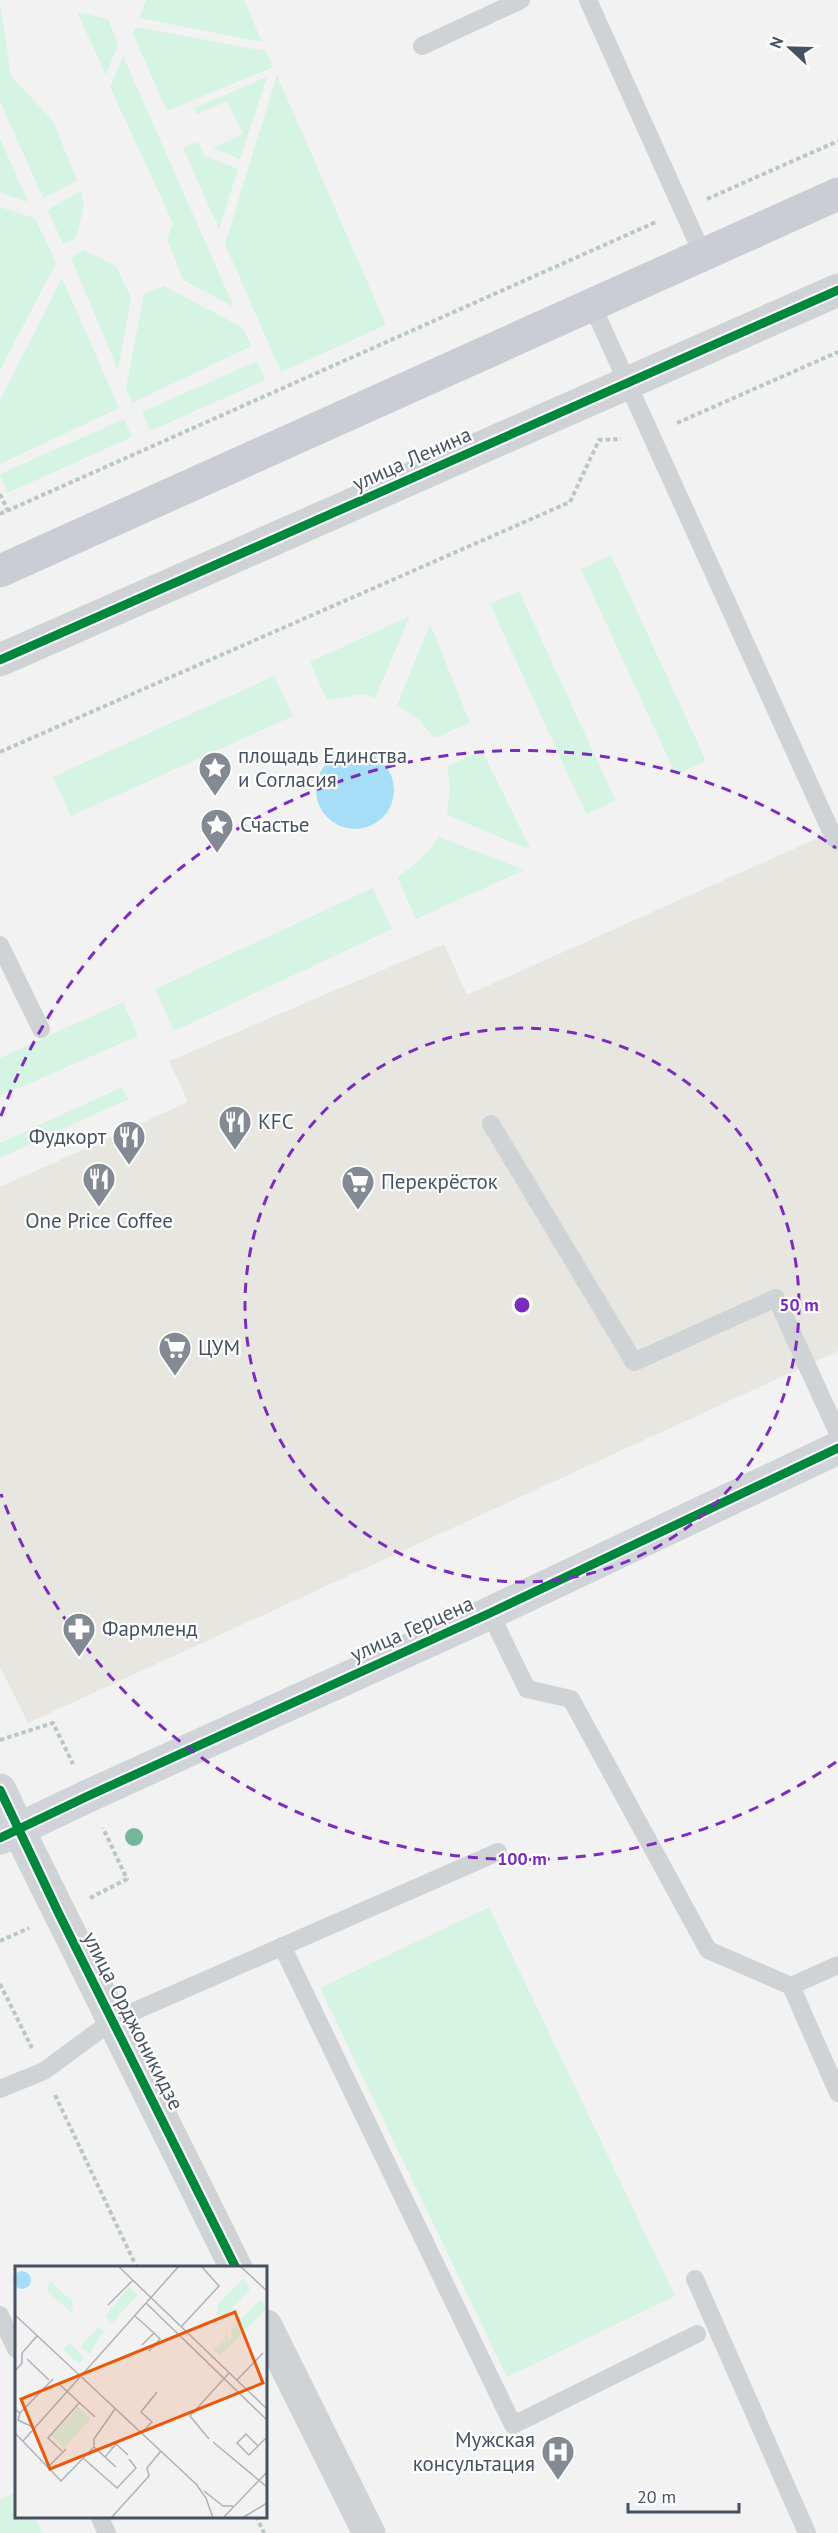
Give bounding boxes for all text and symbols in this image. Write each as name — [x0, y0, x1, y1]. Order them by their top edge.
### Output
north arrow — [760, 18, 820, 78]
text: N — [765, 34, 787, 51]
street label: улица Ленина — [348, 420, 475, 497]
place label: площадь Единства и Согласия — [238, 742, 407, 793]
place icon: площадь Единства и Согласия — [197, 750, 233, 797]
place icon: Счастье — [199, 807, 235, 854]
place label: Счастье — [240, 811, 310, 838]
restaurant icon: KFC — [217, 1104, 253, 1151]
place label: KFC — [258, 1108, 294, 1135]
restaurant icon: Фудкорт — [111, 1119, 147, 1166]
place label: Фудкорт — [29, 1123, 107, 1150]
restaurant icon: One Price Coffee — [81, 1161, 117, 1208]
supermarket icon: Перекрёсток — [340, 1164, 376, 1211]
place label: Перекрёсток — [381, 1168, 498, 1195]
place label: One Price Coffee — [25, 1207, 173, 1234]
text: 50 m — [779, 1293, 819, 1316]
centre of rings — [512, 1295, 532, 1315]
supermarket icon: ЦУМ — [157, 1330, 193, 1377]
place label: ЦУМ — [198, 1334, 240, 1361]
street label: улица Герцена — [346, 1589, 478, 1668]
pharmacy icon: Фармленд — [61, 1611, 97, 1658]
place label: Фармленд — [102, 1615, 198, 1642]
text: 100 m — [497, 1847, 547, 1870]
street label: улица Орджоникидзе — [77, 1927, 190, 2114]
inset map — [15, 2266, 267, 2518]
place label: Мужская консультация — [413, 2426, 535, 2477]
hospital icon: Мужская консультация — [540, 2434, 576, 2481]
scale bar — [628, 2476, 739, 2514]
text: 20 m — [637, 2485, 676, 2508]

